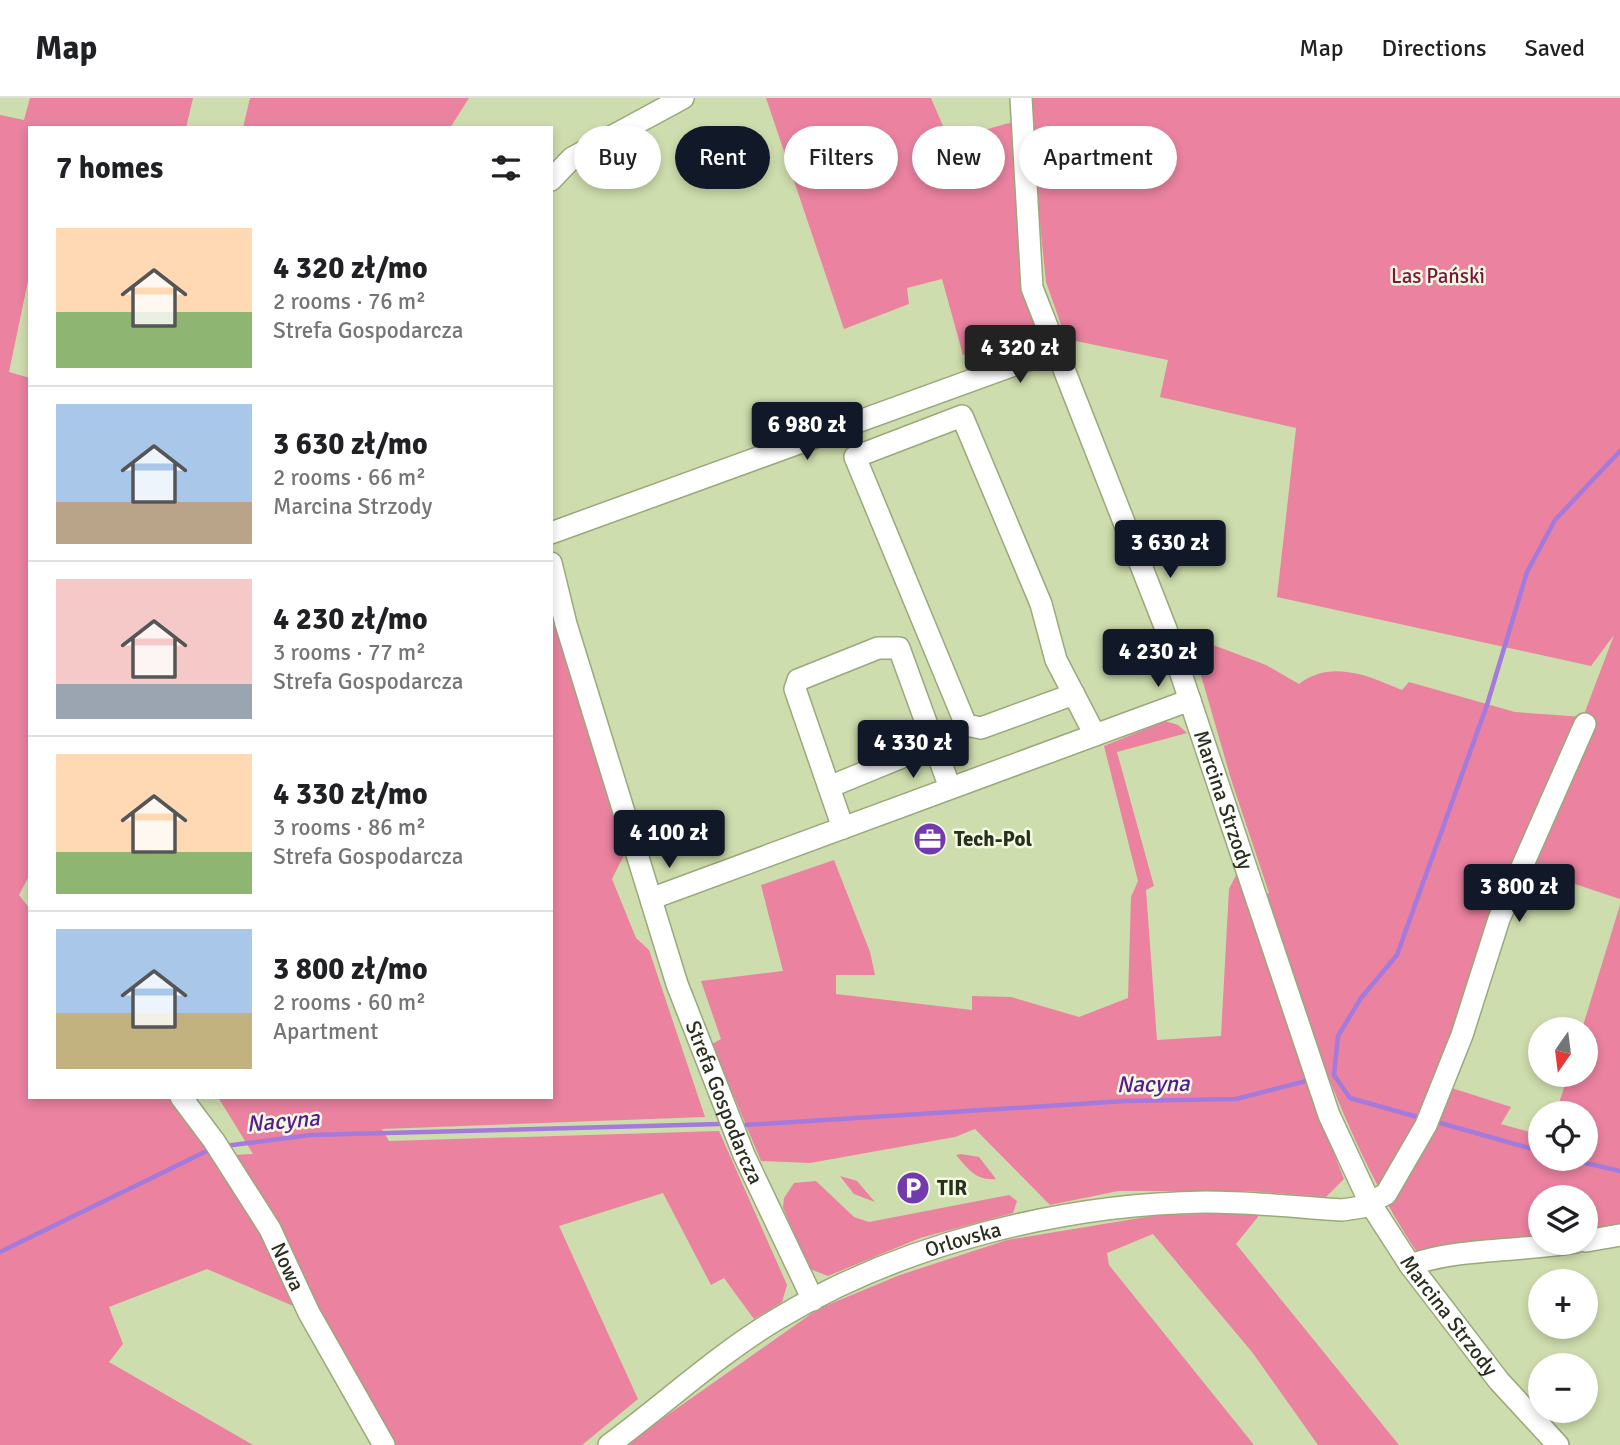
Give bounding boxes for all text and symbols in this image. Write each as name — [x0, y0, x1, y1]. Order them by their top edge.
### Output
text: Map — [35, 28, 97, 69]
text: Map — [1299, 33, 1344, 63]
text: Directions — [1382, 33, 1487, 63]
text: Saved — [1525, 33, 1585, 63]
chip: Buy — [574, 126, 661, 189]
chip: Rent — [675, 126, 770, 189]
chip: Filters — [784, 126, 898, 189]
chip: New — [912, 126, 1005, 189]
chip: Apartment — [1019, 126, 1177, 189]
icon: filters — [487, 149, 525, 187]
text: 7 homes — [56, 150, 163, 187]
text: 4 320 zł/mo — [273, 250, 428, 287]
icon: home — [112, 256, 196, 340]
park label: Las Pański — [1391, 263, 1485, 289]
text: 2 rooms · 76 m² — [273, 287, 426, 316]
text: Strefa Gospodarcza — [273, 316, 463, 345]
pin: 4 320 zł — [948, 326, 1092, 385]
text: 4 320 zł — [981, 333, 1059, 362]
pin: 6 980 zł — [735, 402, 879, 462]
text: 6 980 zł — [768, 410, 846, 439]
text: 3 630 zł/mo — [273, 426, 428, 463]
icon: home — [112, 432, 196, 516]
text: 2 rooms · 66 m² — [273, 463, 426, 492]
text: Marcina Strzody — [273, 492, 432, 521]
pin: 3 630 zł — [1098, 520, 1242, 580]
text: 3 630 zł — [1131, 528, 1209, 557]
text: 4 230 zł/mo — [273, 601, 428, 638]
icon: home — [112, 607, 196, 691]
pin: 4 230 zł — [1086, 630, 1230, 689]
text: 4 230 zł — [1119, 637, 1197, 666]
text: 3 rooms · 77 m² — [273, 638, 426, 667]
text: Strefa Gospodarcza — [273, 667, 463, 696]
pin: 4 330 zł — [841, 720, 985, 780]
street label: Marcina Strzody — [1188, 727, 1259, 873]
text: 4 330 zł — [874, 728, 952, 757]
text: 4 330 zł/mo — [273, 776, 428, 813]
icon: home — [112, 782, 196, 866]
pin: 4 100 zł — [597, 810, 741, 870]
text: 3 rooms · 86 m² — [273, 813, 426, 842]
text: 4 100 zł — [630, 818, 708, 847]
office icon: Tech-Pol — [911, 820, 949, 858]
place label: Tech-Pol — [954, 826, 1032, 852]
text: Strefa Gospodarcza — [273, 842, 463, 871]
pin: 3 800 zł — [1447, 864, 1591, 924]
text: 3 800 zł — [1480, 872, 1558, 901]
text: 3 800 zł/mo — [273, 951, 428, 988]
icon: home — [112, 957, 196, 1041]
text: 2 rooms · 60 m² — [273, 988, 426, 1017]
text: Apartment — [273, 1017, 378, 1046]
street label: Strefa Gospodarcza — [680, 1017, 769, 1188]
north arrow — [1528, 1017, 1598, 1087]
map controls — [1528, 1017, 1598, 1423]
water label: Nacyna — [1116, 1069, 1191, 1099]
button: locate — [1528, 1101, 1598, 1171]
water label: Nacyna — [245, 1103, 322, 1139]
parking icon: TIR — [894, 1169, 932, 1207]
place label: TIR — [937, 1175, 967, 1201]
button: layers — [1528, 1185, 1598, 1255]
street label: Orlovska — [921, 1216, 1004, 1263]
street label: Nowa — [265, 1238, 310, 1295]
street label: Marcina Strzody — [1394, 1250, 1504, 1381]
button: + — [1528, 1269, 1598, 1339]
button: − — [1528, 1353, 1598, 1423]

